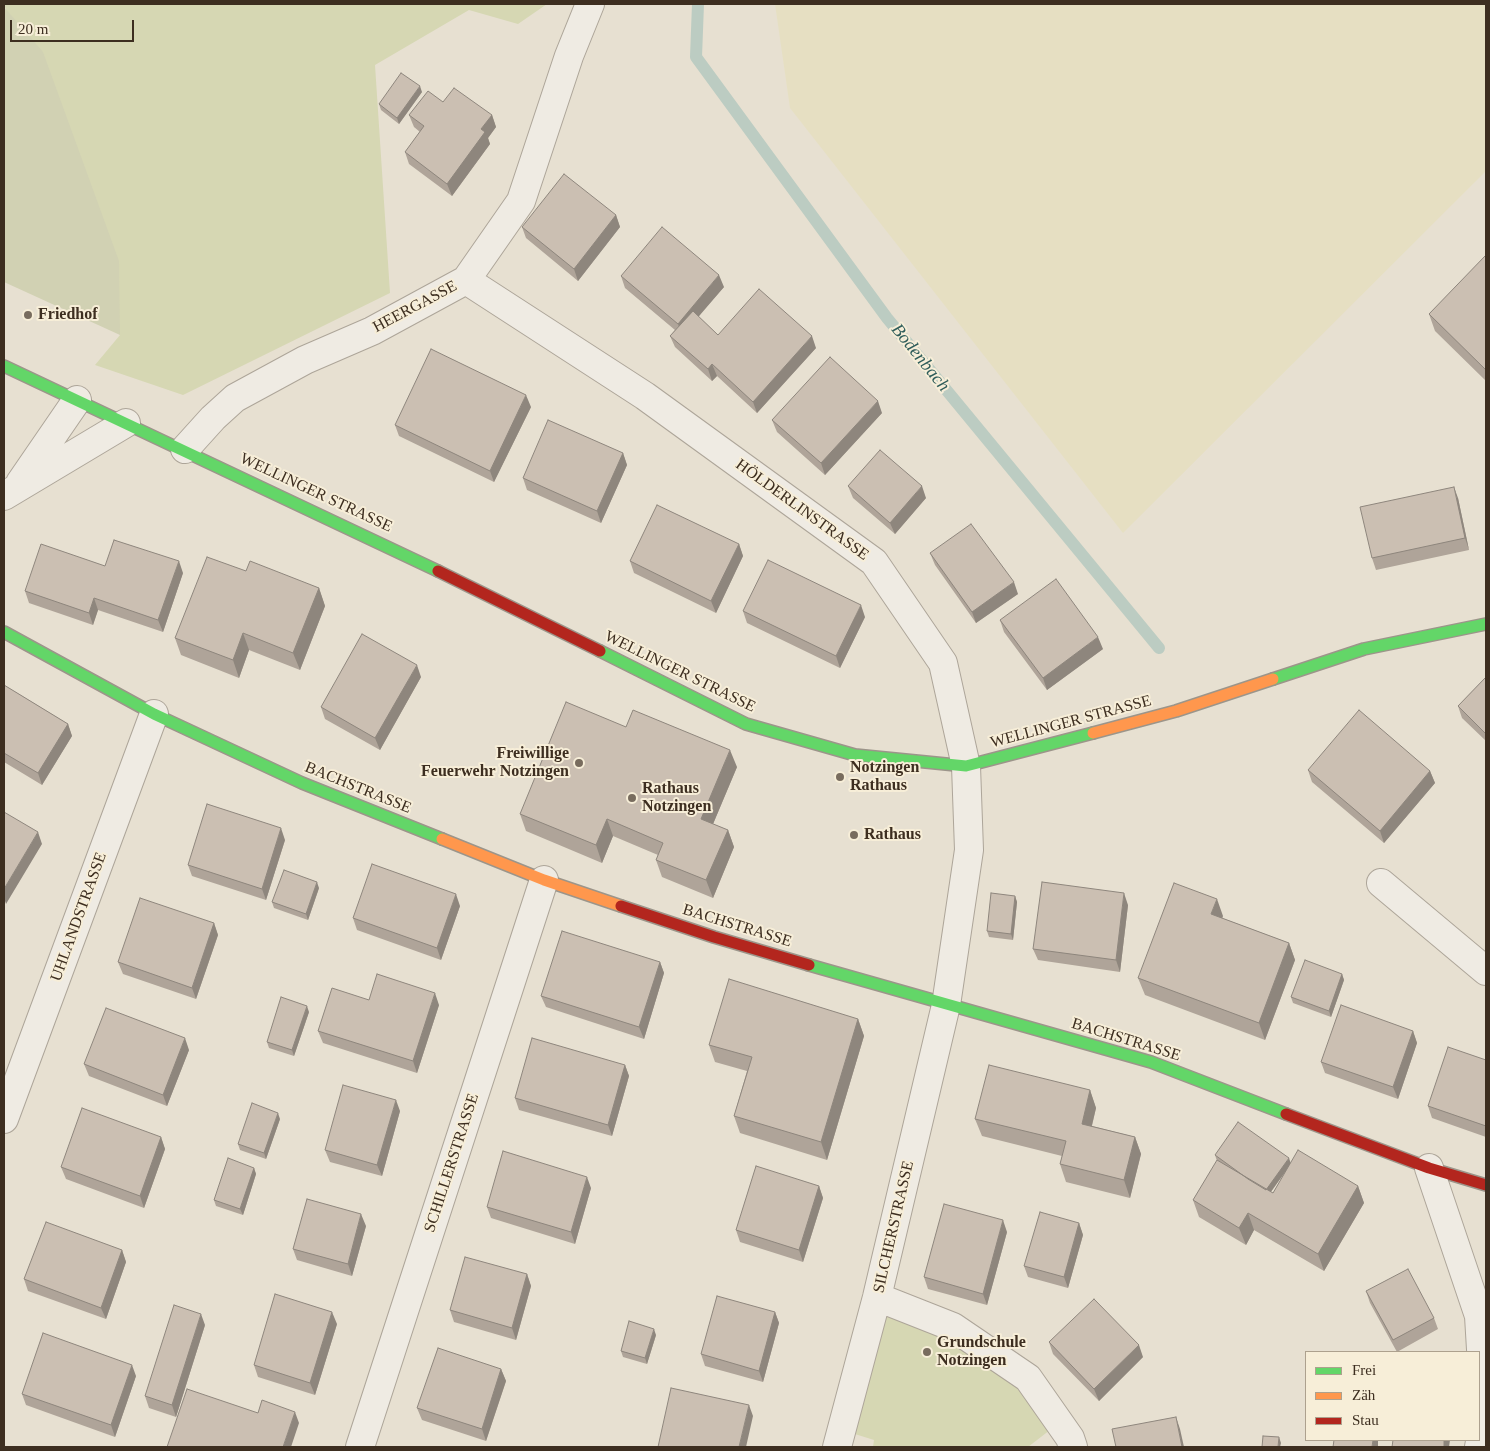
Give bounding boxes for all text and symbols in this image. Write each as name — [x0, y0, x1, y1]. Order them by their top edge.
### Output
scale bar — [12, 10, 136, 42]
text: 20 m — [18, 21, 48, 37]
street label: HEERGASSE — [370, 277, 460, 337]
place label: Friedhof — [38, 305, 98, 325]
marker: Friedhof — [22, 309, 34, 321]
water label: Bodenbach — [886, 320, 954, 396]
street label: WELLINGER STRASSE — [237, 449, 395, 537]
street label: HÖLDERLINSTRASSE — [732, 455, 872, 565]
street label: WELLINGER STRASSE — [601, 627, 759, 717]
street label: WELLINGER STRASSE — [988, 691, 1154, 753]
place label: Freiwillige Feuerwehr Notzingen — [421, 744, 569, 782]
marker: Freiwillige Feuerwehr Notzingen — [573, 757, 585, 769]
street label: BACHSTRASSE — [302, 758, 414, 818]
place label: Notzingen Rathaus — [850, 758, 919, 796]
marker: Notzingen Rathaus — [834, 771, 846, 783]
place label: Rathaus Notzingen — [642, 779, 711, 817]
marker: Rathaus Notzingen — [626, 792, 638, 804]
place label: Rathaus — [864, 825, 921, 845]
marker: Rathaus — [848, 829, 860, 841]
street label: UHLANDSTRASSE — [47, 850, 111, 984]
street label: BACHSTRASSE — [680, 900, 794, 952]
street label: BACHSTRASSE — [1069, 1014, 1183, 1066]
street label: SCHILLERSTRASSE — [420, 1091, 484, 1235]
street label: SILCHERSTRASSE — [869, 1159, 919, 1295]
place label: Grundschule Notzingen — [937, 1333, 1026, 1371]
marker: Grundschule Notzingen — [921, 1346, 933, 1358]
legend — [1305, 1351, 1480, 1441]
text: Frei — [1352, 1362, 1376, 1378]
text: Zäh — [1352, 1387, 1375, 1403]
text: Stau — [1352, 1412, 1379, 1428]

